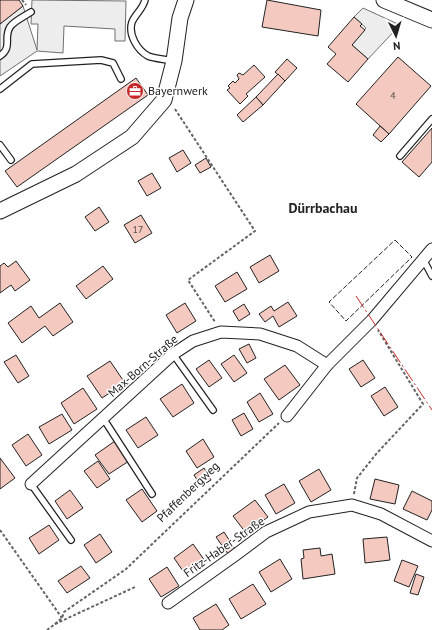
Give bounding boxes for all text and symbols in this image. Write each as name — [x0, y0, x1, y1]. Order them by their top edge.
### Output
north arrow — [376, 16, 416, 56]
text: N — [393, 39, 401, 53]
office icon: Bayernwerk — [125, 81, 145, 101]
place label: Bayernwerk — [148, 83, 208, 98]
house number: 4 — [390, 89, 396, 102]
district label: Dürrbachau — [288, 199, 358, 217]
house number: 17 — [133, 223, 143, 236]
street label: Max-Born-Straße — [105, 331, 181, 400]
street label: Pfaffenbergweg — [153, 458, 222, 525]
street label: Fritz-Haber-Straße — [180, 513, 267, 580]

